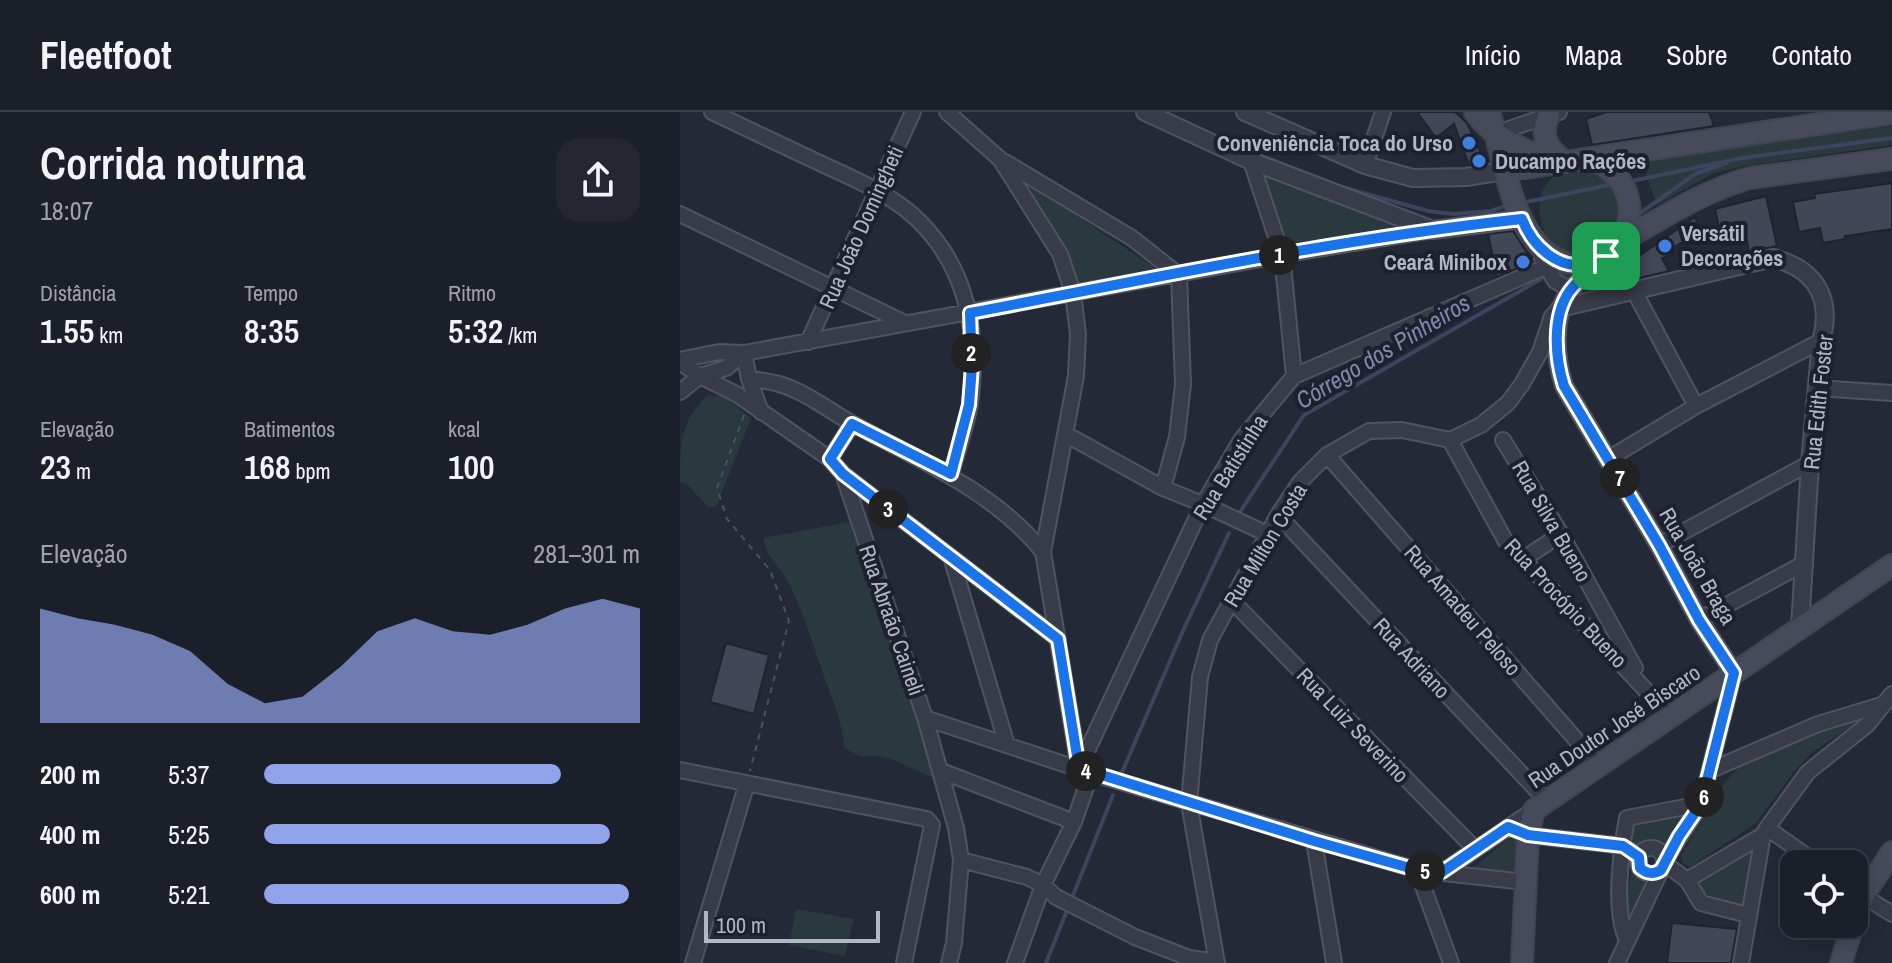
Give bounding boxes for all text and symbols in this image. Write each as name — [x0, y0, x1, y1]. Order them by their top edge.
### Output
text: Fleetfoot — [40, 30, 172, 81]
text: Início — [1465, 36, 1521, 74]
text: Mapa — [1565, 36, 1622, 74]
text: Sobre — [1666, 36, 1728, 74]
text: Contato — [1772, 36, 1852, 74]
place label: Conveniência Toca do Urso — [1217, 128, 1453, 158]
text: Corrida noturna — [40, 133, 306, 193]
marker: Conveniência Toca do Urso — [1460, 134, 1478, 152]
button: share — [556, 138, 640, 222]
street label: Rua João Domingheti — [812, 141, 910, 313]
place label: Ducampo Rações — [1495, 146, 1646, 176]
marker: Ducampo Rações — [1470, 152, 1488, 170]
text: 18:07 — [40, 193, 93, 228]
place label: Versátil Decorações — [1681, 218, 1783, 273]
pin — [1572, 222, 1640, 290]
icon: arrive — [1584, 234, 1628, 278]
pin: 1 — [1259, 235, 1299, 275]
marker: Versátil Decorações — [1656, 237, 1674, 255]
text: 1 — [1274, 240, 1284, 270]
place label: Ceará Minibox — [1384, 247, 1507, 277]
marker: Ceará Minibox — [1514, 253, 1532, 271]
text: Distância — [40, 278, 116, 308]
text: Tempo — [244, 278, 298, 308]
text: Ritmo — [448, 278, 496, 308]
water label: Córrego dos Pinheiros — [1289, 286, 1476, 416]
text: 1.55 — [40, 308, 94, 354]
text: 8:35 — [244, 308, 299, 354]
text: 5:32 — [448, 308, 503, 354]
text: km — [94, 320, 123, 350]
text: /km — [503, 320, 537, 350]
pin: 2 — [951, 333, 991, 373]
street label: Rua Edith Foster — [1796, 333, 1840, 471]
text: 2 — [966, 338, 976, 368]
street label: Rua Batistinha — [1186, 408, 1274, 526]
text: Elevação — [40, 414, 114, 444]
text: Batimentos — [244, 414, 335, 444]
text: kcal — [448, 414, 480, 444]
text: 23 — [40, 444, 71, 490]
text: 168 — [244, 444, 291, 490]
text: 100 — [448, 444, 495, 490]
street label: Rua Silva Bueno — [1505, 455, 1599, 587]
text: m — [71, 456, 91, 486]
text: bpm — [291, 456, 331, 486]
pin: 7 — [1600, 458, 1640, 498]
text: 7 — [1615, 463, 1625, 493]
street label: Rua Milton Costa — [1216, 478, 1314, 612]
pin: 3 — [868, 489, 908, 529]
text: 3 — [883, 494, 893, 524]
street label: Rua João Braga — [1652, 502, 1744, 630]
street label: Rua Procópio Bueno — [1498, 532, 1634, 674]
text: Elevação — [40, 536, 128, 571]
text: 281–301 m — [533, 536, 640, 571]
street label: Rua Amadeu Peloso — [1398, 538, 1528, 682]
street label: Rua Abraão Caineli — [852, 541, 932, 699]
street label: Rua Adriano — [1367, 611, 1457, 705]
street label: Rua Doutor José Biscaro — [1522, 657, 1706, 795]
street label: Rua Luiz Severino — [1290, 661, 1416, 789]
pin: 4 — [1066, 751, 1106, 791]
text: 4 — [1081, 756, 1091, 786]
text: 200 m — [40, 757, 100, 792]
text: 5:37 — [168, 757, 210, 792]
pin: 6 — [1684, 777, 1724, 817]
text: 6 — [1699, 782, 1709, 812]
text: 400 m — [40, 817, 100, 852]
text: 5:25 — [168, 817, 210, 852]
map controls — [1780, 850, 1868, 938]
button: locate — [1780, 850, 1868, 938]
pin: 5 — [1405, 851, 1445, 891]
text: 5 — [1420, 856, 1430, 886]
text: 600 m — [40, 877, 100, 912]
text: 5:21 — [168, 877, 210, 912]
scale bar — [704, 907, 880, 943]
text: 100 m — [716, 910, 766, 940]

